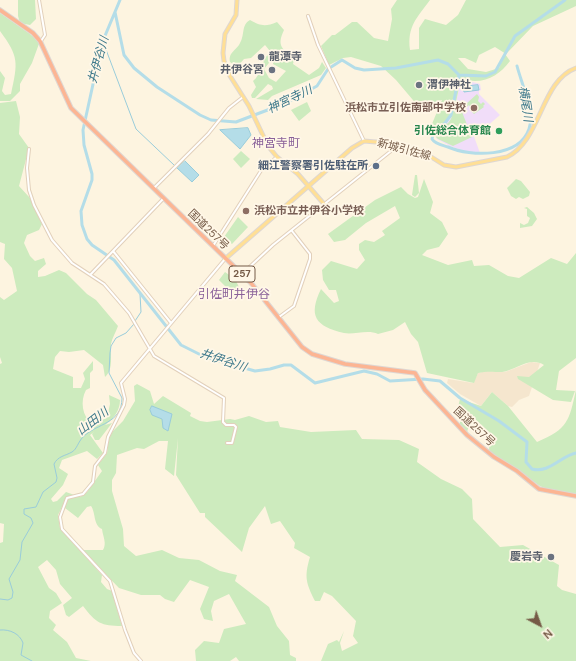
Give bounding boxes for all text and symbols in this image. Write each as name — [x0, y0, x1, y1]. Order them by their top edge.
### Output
water label: 井伊谷川 — [86, 35, 112, 85]
place label: 龍潭寺 — [269, 50, 302, 64]
marker: 龍潭寺 — [256, 52, 266, 62]
place label: 井伊谷宮 — [220, 63, 264, 77]
marker: 井伊谷宮 — [267, 65, 277, 75]
place label: 渭伊神社 — [427, 78, 471, 92]
marker: 渭伊神社 — [414, 80, 424, 90]
water label: 神宮寺川 — [265, 83, 315, 117]
water label: 横尾川 — [515, 85, 535, 123]
place label: 浜松市立引佐南部中学校 — [345, 101, 466, 115]
marker: 浜松市立引佐南部中学校 — [469, 103, 479, 113]
place label: 引佐総合体育館 — [414, 124, 491, 138]
marker: 引佐総合体育館 — [494, 126, 504, 136]
district label: 神宮寺町 — [252, 137, 300, 151]
street label: 新城引佐線 — [376, 137, 432, 163]
place label: 細江警察署引佐駐在所 — [258, 159, 368, 173]
marker: 細江警察署引佐駐在所 — [371, 161, 381, 171]
place label: 浜松市立井伊谷小学校 — [254, 204, 364, 218]
marker: 浜松市立井伊谷小学校 — [241, 206, 251, 216]
street label: 国道257号 — [185, 207, 231, 253]
road number: 257 — [229, 266, 255, 282]
district label: 引佐町井伊谷 — [198, 288, 270, 302]
water label: 井伊谷川 — [198, 347, 248, 375]
water label: 山田川 — [74, 405, 112, 439]
street label: 国道257号 — [451, 405, 497, 449]
place label: 慶岩寺 — [510, 550, 543, 564]
marker: 慶岩寺 — [546, 552, 556, 562]
north arrow — [520, 605, 560, 645]
text: N — [540, 626, 555, 642]

